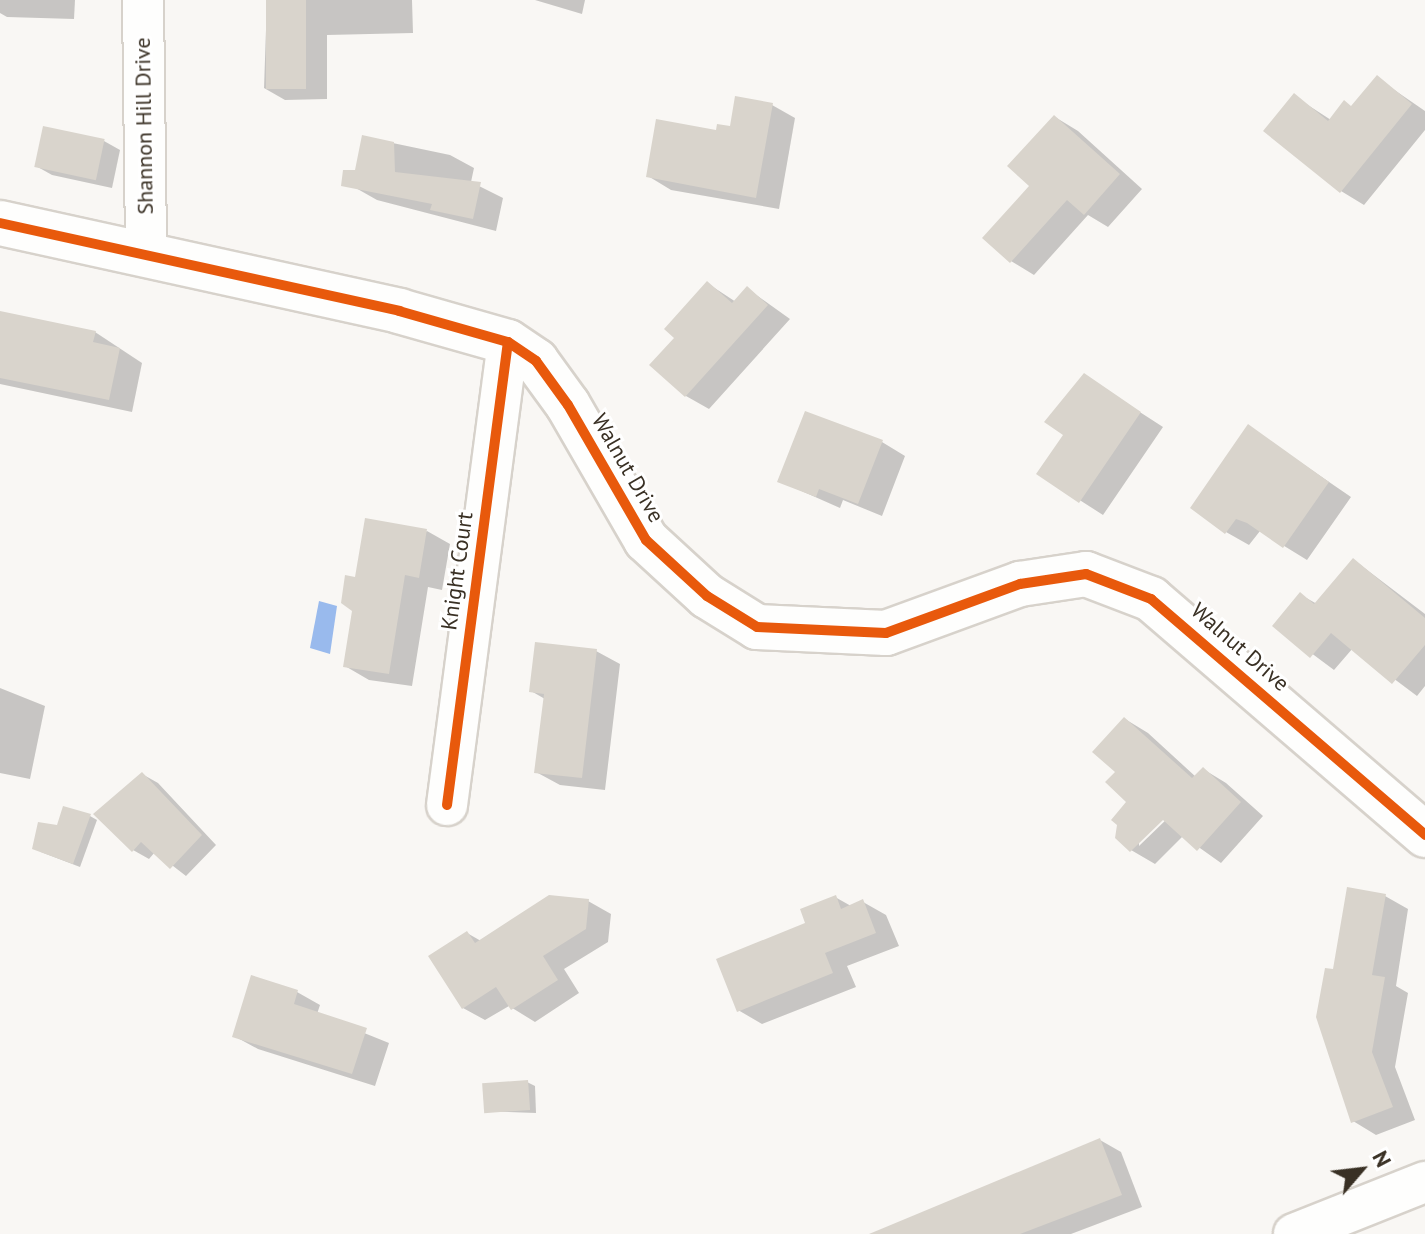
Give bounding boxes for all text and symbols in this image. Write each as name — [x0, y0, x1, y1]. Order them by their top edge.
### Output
street label: Shannon Hill Drive — [129, 37, 159, 215]
street label: Walnut Drive — [586, 409, 670, 527]
street label: Knight Court — [436, 510, 478, 632]
street label: Walnut Drive — [1186, 597, 1294, 697]
north arrow — [1321, 1130, 1401, 1210]
text: N — [1366, 1146, 1398, 1172]

